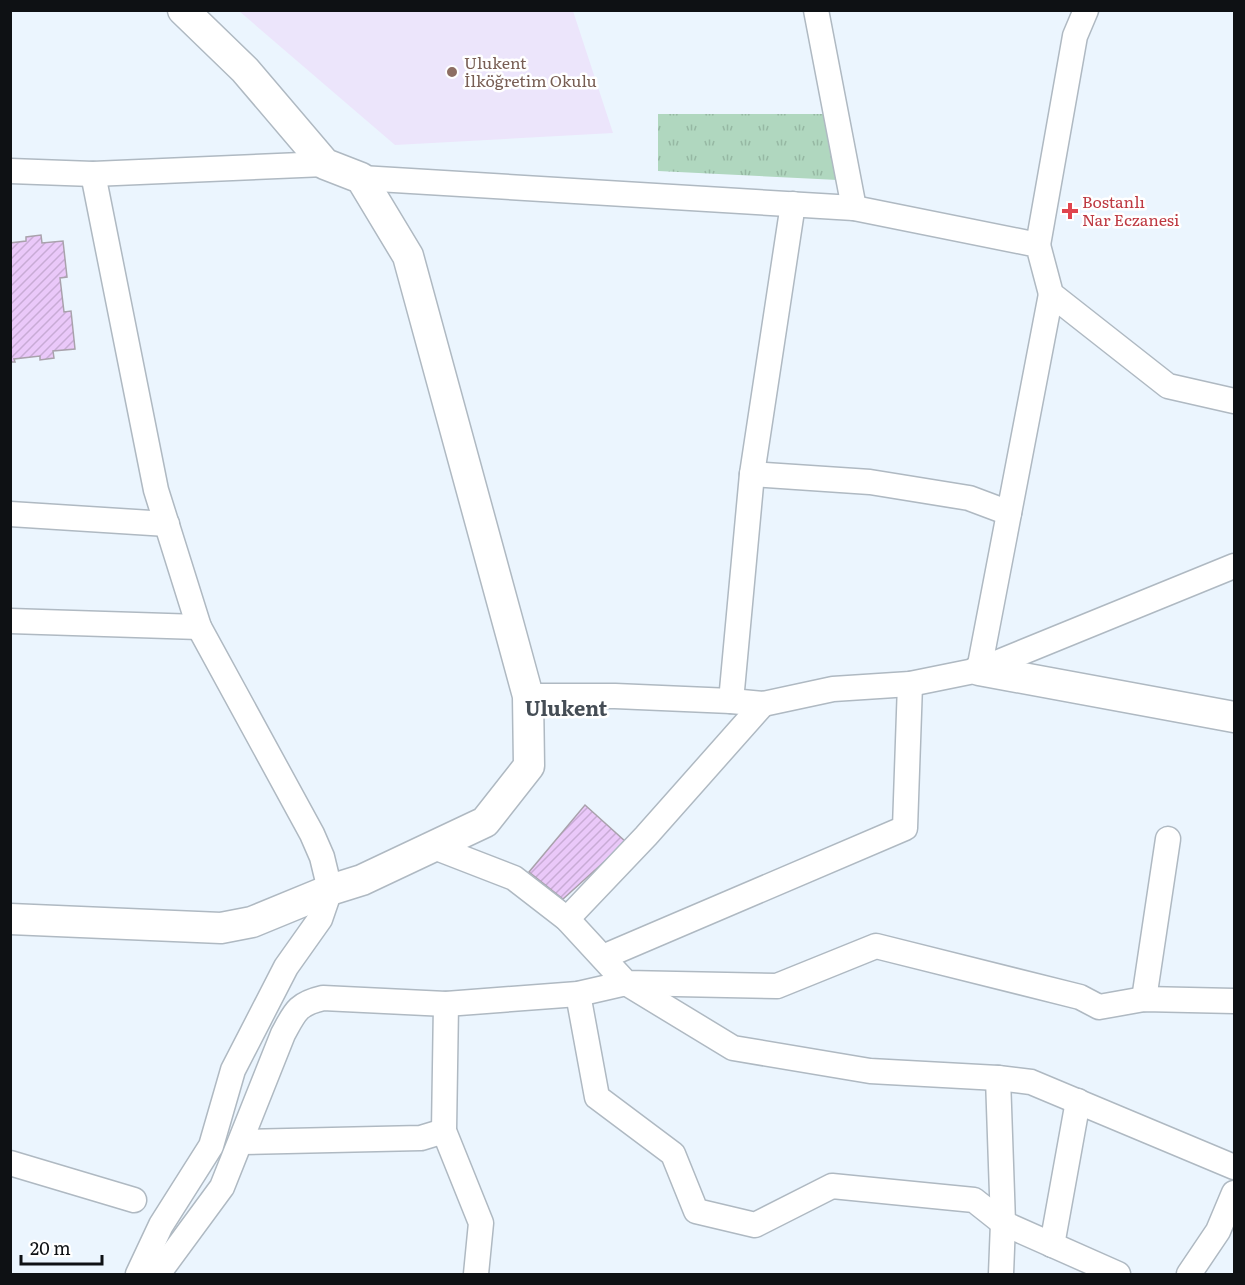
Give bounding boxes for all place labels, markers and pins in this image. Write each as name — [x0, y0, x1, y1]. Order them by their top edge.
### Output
place label: Ulukent İlköğretim Okulu — [464, 50, 597, 92]
marker: Ulukent İlköğretim Okulu — [445, 65, 459, 79]
place label: Bostanlı Nar Eczanesi — [1082, 189, 1179, 231]
marker: Bostanlı Nar Eczanesi — [1063, 204, 1077, 218]

